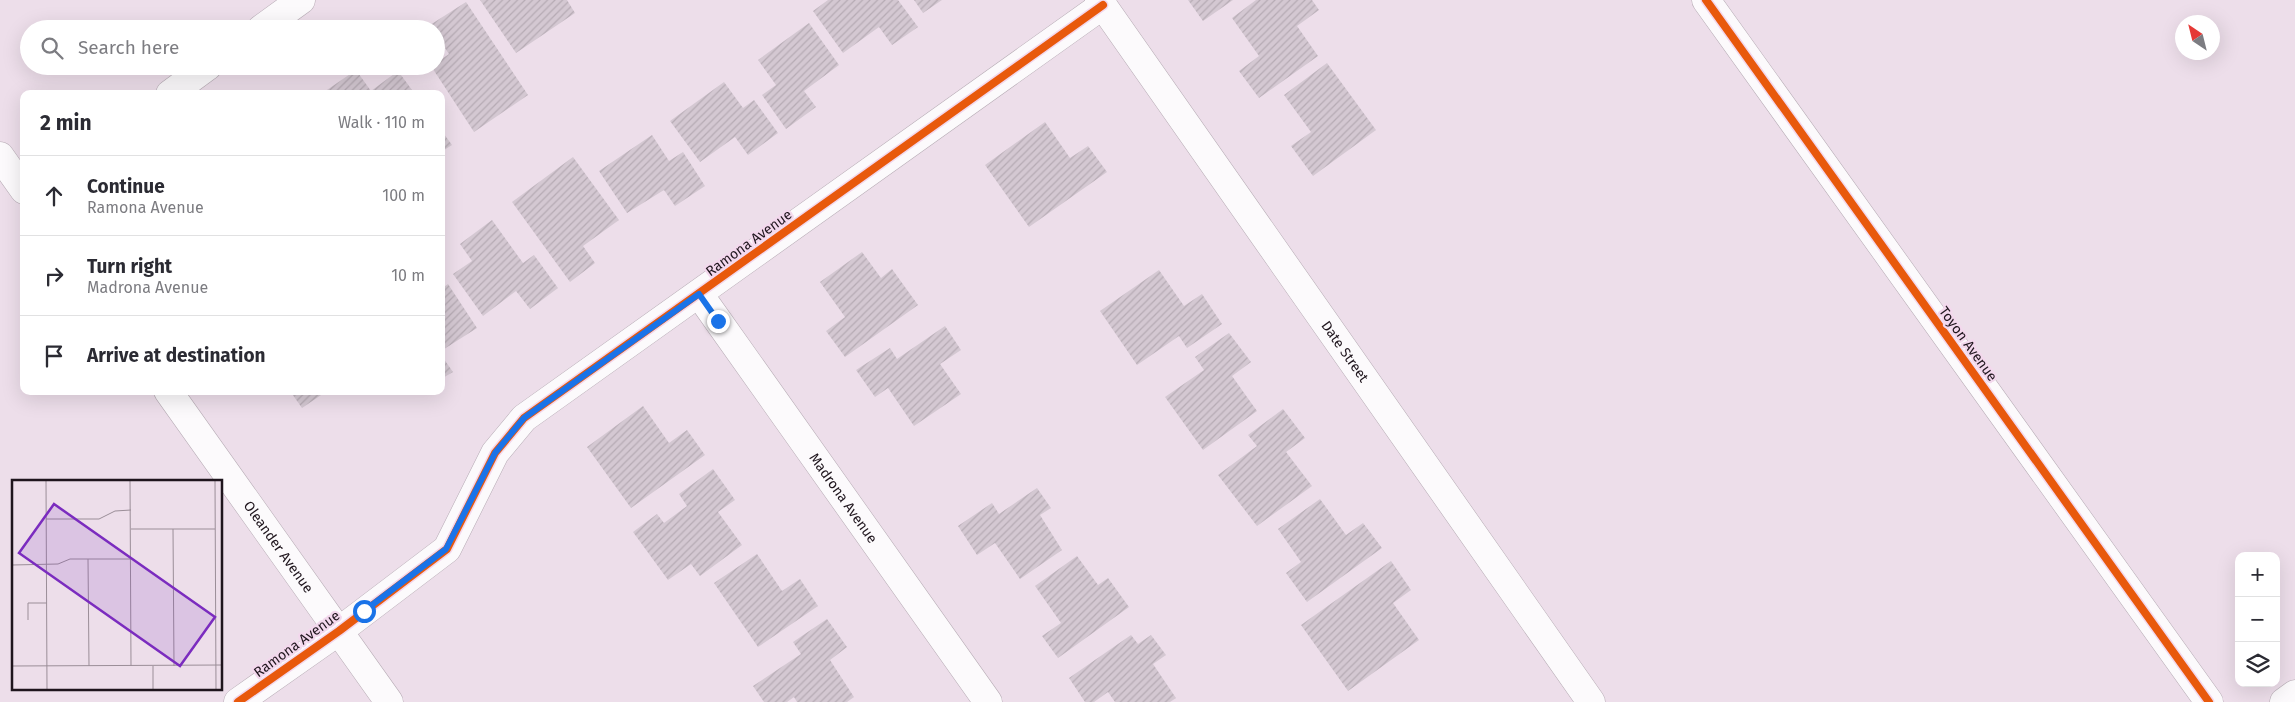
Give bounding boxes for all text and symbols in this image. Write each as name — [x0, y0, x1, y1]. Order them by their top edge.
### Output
north arrow — [2175, 15, 2220, 60]
search box — [20, 20, 445, 75]
icon: search — [38, 34, 66, 62]
text: Search here — [78, 36, 179, 59]
text: 2 min — [40, 110, 92, 136]
text: Walk · 110 m — [338, 113, 425, 132]
text: Continue — [87, 175, 165, 198]
icon: ahead — [40, 182, 68, 210]
text: 100 m — [382, 186, 425, 205]
text: Ramona Avenue — [87, 198, 204, 217]
street label: Ramona Avenue — [703, 206, 795, 280]
text: Turn right — [87, 255, 172, 278]
icon: right — [40, 262, 68, 290]
text: 10 m — [391, 266, 425, 285]
text: Madrona Avenue — [87, 278, 208, 297]
street label: Toyon Avenue — [1935, 303, 2001, 385]
route end — [707, 310, 730, 333]
street label: Date Street — [1318, 317, 1373, 386]
icon: arrive — [40, 342, 68, 370]
text: Arrive at destination — [87, 344, 266, 367]
street label: Madrona Avenue — [806, 450, 881, 546]
inset map — [12, 480, 222, 690]
street label: Oleander Avenue — [240, 497, 317, 596]
map controls — [2235, 552, 2280, 687]
button: + — [2235, 552, 2280, 597]
button: − — [2235, 597, 2280, 642]
route start — [353, 600, 376, 623]
street label: Ramona Avenue — [251, 607, 343, 681]
button: layers — [2235, 642, 2280, 687]

